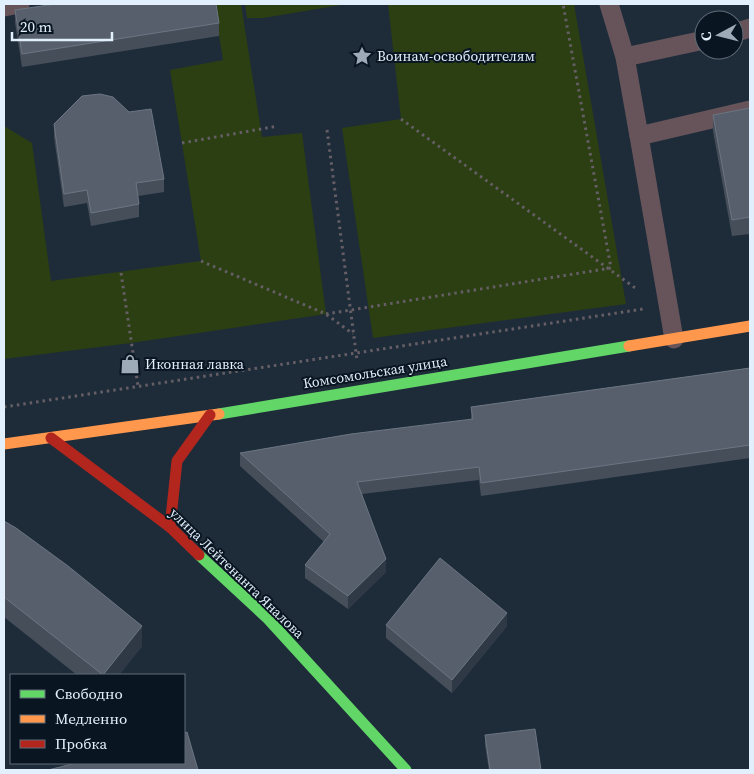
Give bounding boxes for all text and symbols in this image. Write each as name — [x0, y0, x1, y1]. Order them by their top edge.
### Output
scale bar — [12, 10, 112, 42]
north arrow — [694, 10, 744, 60]
text: 20 m — [20, 16, 52, 37]
text: С — [696, 31, 717, 42]
place icon: Воинам-освободителям — [351, 45, 373, 67]
place label: Воинам-освободителям — [377, 46, 535, 66]
street label: Комсомольская улица — [302, 351, 449, 393]
shop icon: Иконная лавка — [119, 353, 141, 375]
place label: Иконная лавка — [145, 354, 245, 374]
street label: улица Лейтенанта Яналова — [165, 503, 309, 643]
legend — [10, 674, 185, 764]
text: Свободно — [55, 683, 123, 704]
text: Медленно — [55, 708, 127, 729]
text: Пробка — [55, 733, 107, 754]

